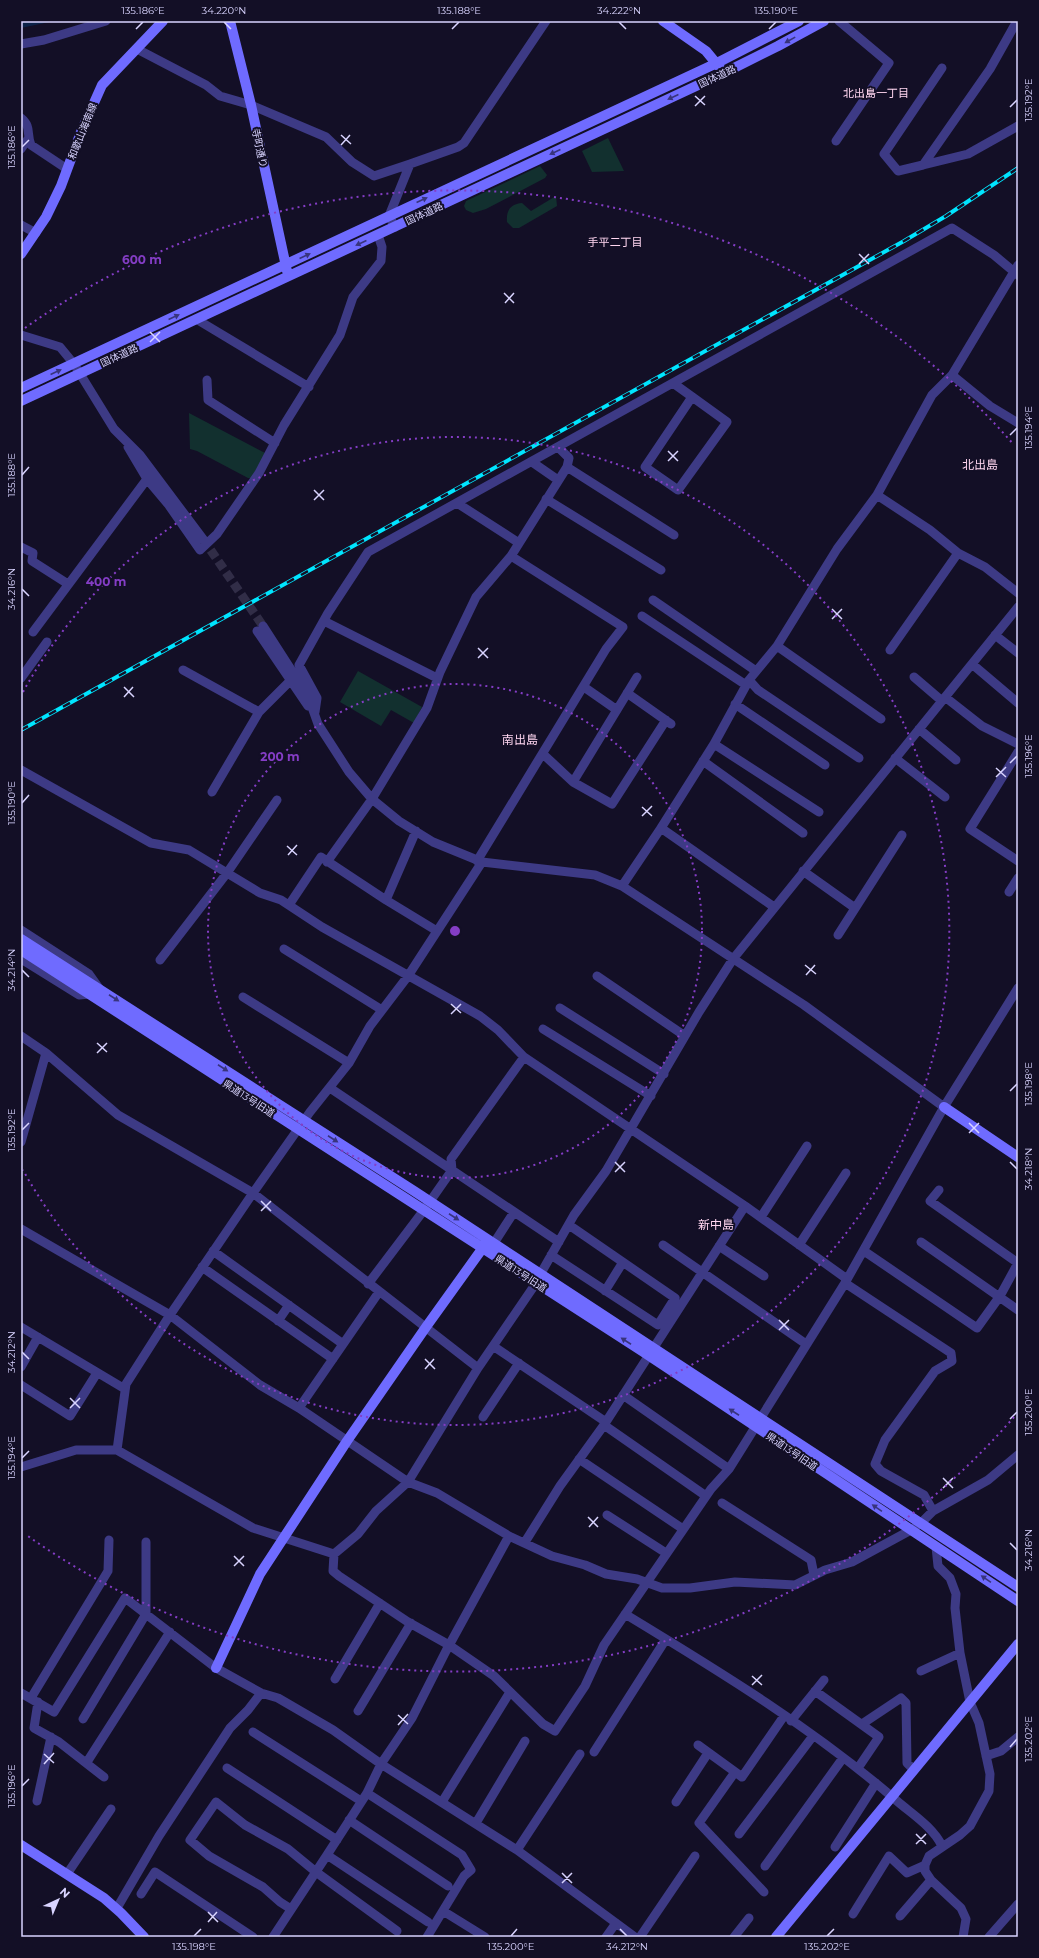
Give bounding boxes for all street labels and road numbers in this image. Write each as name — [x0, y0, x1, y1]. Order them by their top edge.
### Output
street label: 国体道路 — [696, 62, 738, 91]
street label: 和歌山海南線 — [65, 101, 100, 161]
street label: 寺町通り — [249, 127, 270, 169]
street label: 国体道路 — [403, 199, 445, 228]
street label: 国体道路 — [98, 341, 140, 370]
street label: 県道13号旧道 — [220, 1077, 277, 1120]
street label: 県道13号旧道 — [492, 1252, 549, 1295]
street label: 県道13号旧道 — [764, 1429, 820, 1473]

